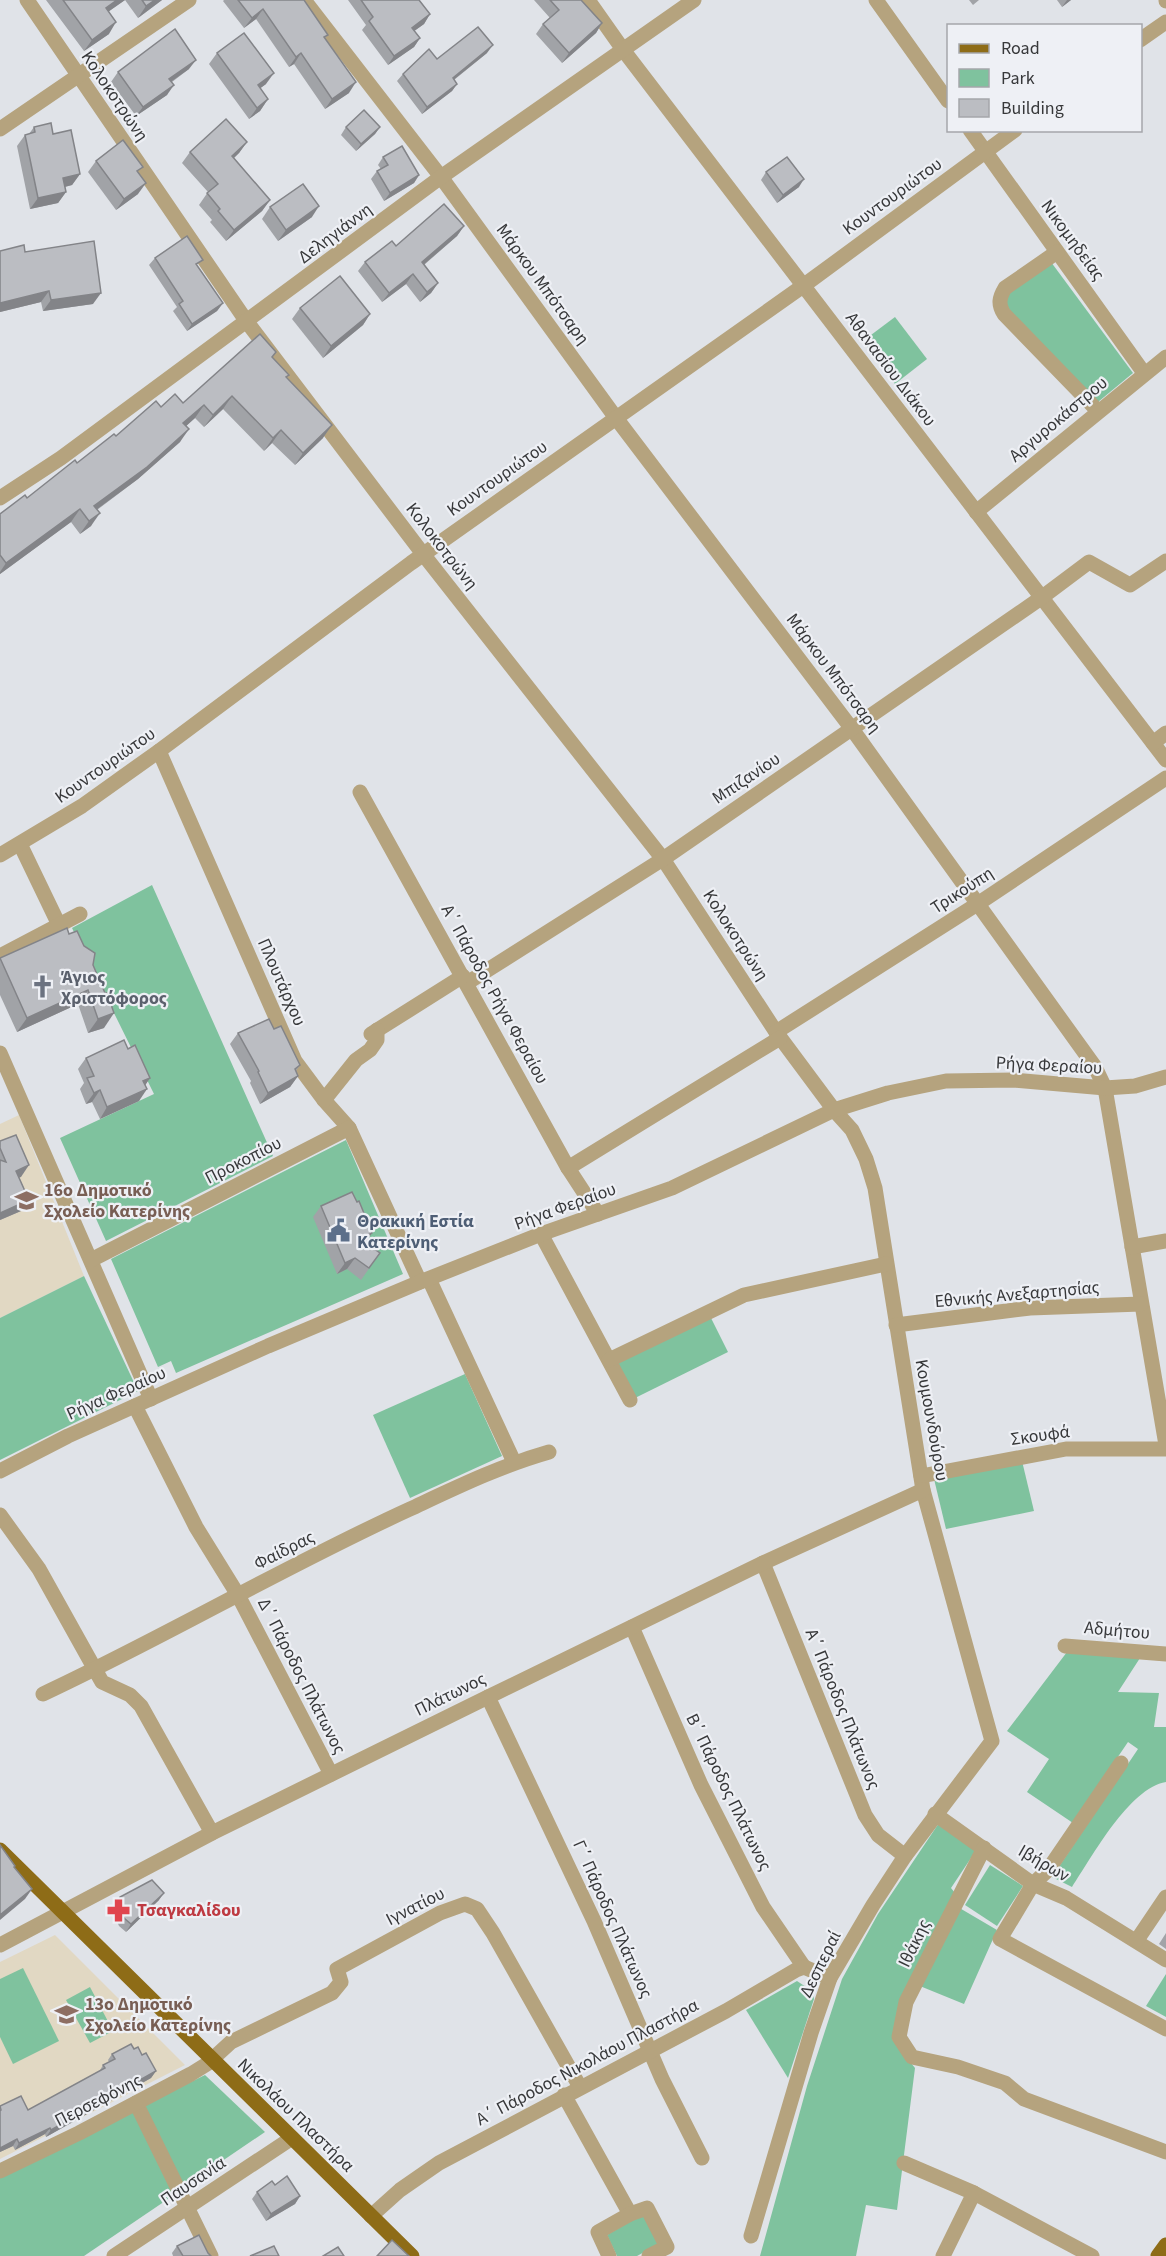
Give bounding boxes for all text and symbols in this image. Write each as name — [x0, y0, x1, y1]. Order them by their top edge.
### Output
legend — [947, 24, 1142, 132]
text: Road — [1001, 36, 1040, 61]
street label: Κολοκοτρώνη — [75, 46, 154, 147]
text: Park — [1001, 66, 1035, 91]
text: Building — [1001, 96, 1064, 121]
street label: Κουντουριώτου — [837, 152, 947, 241]
street label: Νικομηδείας — [1035, 195, 1111, 286]
street label: Δεληγιάννη — [293, 197, 378, 270]
street label: Μάρκου Μπότσαρη — [490, 219, 595, 350]
street label: Αθανασίου Διάκου — [839, 307, 942, 432]
street label: Αργυροκάστρου — [1004, 371, 1113, 468]
street label: Κουντουριώτου — [442, 434, 553, 522]
street label: Κολοκοτρώνη — [400, 497, 484, 595]
street label: Μάρκου Μπότσαρη — [780, 608, 887, 738]
street label: Κουντουριώτου — [50, 721, 161, 809]
street label: Μπιζανίου — [707, 746, 785, 810]
street label: Τρικούπη — [926, 861, 998, 920]
street label: Κολοκοτρώνη — [697, 885, 774, 986]
street label: Α΄ Πάροδος Ρήγα Φεραίου — [435, 900, 554, 1088]
street label: Πλουτάρχου — [251, 934, 312, 1030]
place label: Άγιος Χριστόφορος — [61, 965, 167, 1011]
church icon: Άγιος Χριστόφορος — [30, 974, 56, 1000]
street label: Ρήγα Φεραίου — [995, 1050, 1103, 1081]
street label: Προκοπίου — [201, 1130, 286, 1190]
street label: Ρήγα Φεραίου — [511, 1176, 620, 1236]
place label: 16ο Δημοτικό Σχολείο Κατερίνης — [44, 1178, 190, 1224]
school or university icon: 16ο Δημοτικό Σχολείο Κατερίνης — [13, 1187, 39, 1213]
place label: Θρακική Εστία Κατερίνης — [357, 1209, 474, 1255]
public building icon: Θρακική Εστία Κατερίνης — [326, 1218, 352, 1244]
street label: Εθνικής Ανεξαρτησίας — [934, 1275, 1101, 1314]
street label: Κουμουνδούρου — [909, 1357, 955, 1483]
street label: Ρήγα Φεραίου — [62, 1360, 170, 1427]
street label: Σκουφά — [1009, 1419, 1071, 1452]
street label: Φαίδρας — [250, 1524, 319, 1576]
street label: Δ΄ Πάροδος Πλάτωνος — [251, 1594, 352, 1759]
street label: Αδμήτου — [1083, 1615, 1151, 1646]
street label: Α΄ Πάροδος Πλάτωνος — [799, 1625, 886, 1794]
street label: Πλάτωνος — [410, 1666, 490, 1722]
street label: Β΄ Πάροδος Πλάτωνος — [680, 1709, 778, 1875]
street label: Γ΄ Πάροδος Πλάτωνος — [566, 1836, 659, 2002]
street label: Ιβήρων — [1014, 1839, 1074, 1888]
street label: Ιγνατίου — [381, 1881, 449, 1932]
pharmacy icon: Τσαγκαλίδου — [106, 1897, 132, 1923]
place label: Τσαγκαλίδου — [137, 1898, 241, 1923]
street label: Ιθάκης — [892, 1915, 937, 1971]
street label: Δεσπεραί — [794, 1926, 847, 2002]
place label: 13ο Δημοτικό Σχολείο Κατερίνης — [85, 1992, 231, 2038]
street label: Α΄ Πάροδος Νικολάου Πλαστήρα — [471, 1993, 703, 2132]
school or university icon: 13ο Δημοτικό Σχολείο Κατερίνης — [54, 2001, 80, 2027]
street label: Νικολάου Πλαστήρα — [232, 2053, 360, 2178]
street label: Περσεφόνης — [50, 2068, 146, 2133]
street label: Παυσανία — [156, 2150, 231, 2212]

